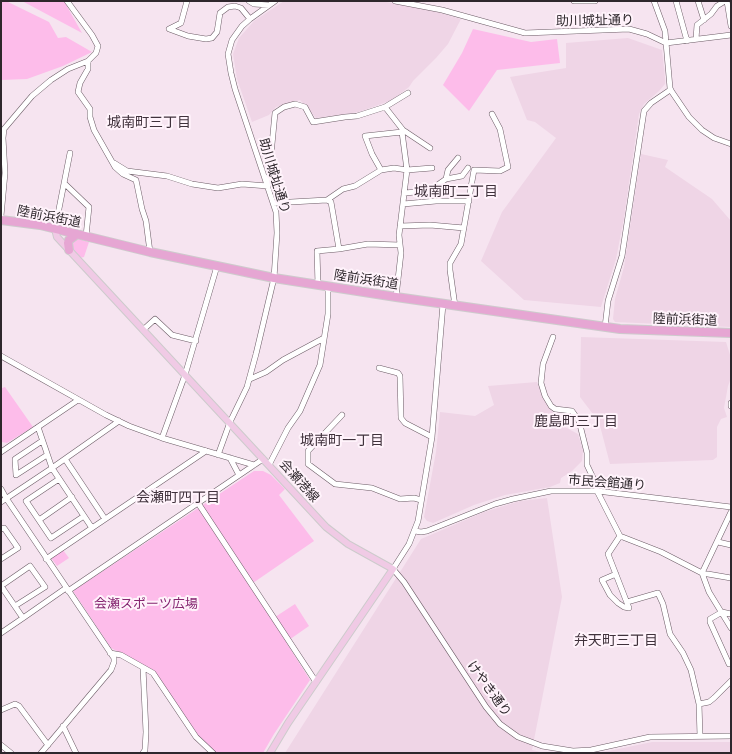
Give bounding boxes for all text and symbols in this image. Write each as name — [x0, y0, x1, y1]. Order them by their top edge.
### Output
street label: 助川城址通り — [556, 13, 634, 29]
district label: 城南町三丁目 — [107, 115, 191, 131]
street label: 助川城址通り — [255, 136, 293, 216]
district label: 城南町二丁目 — [414, 184, 498, 200]
street label: 陸前浜街道 — [16, 203, 82, 231]
street label: 陸前浜街道 — [333, 267, 399, 293]
street label: 陸前浜街道 — [652, 311, 718, 329]
district label: 鹿島町三丁目 — [534, 414, 618, 430]
district label: 城南町一丁目 — [300, 433, 384, 449]
street label: 会瀬港線 — [276, 456, 322, 506]
street label: 市民会館通り — [568, 472, 646, 494]
district label: 会瀬町四丁目 — [136, 490, 220, 506]
park label: 会瀬スポーツ広場 — [94, 596, 198, 612]
district label: 弁天町三丁目 — [574, 633, 658, 649]
street label: けやき通り — [464, 658, 514, 720]

